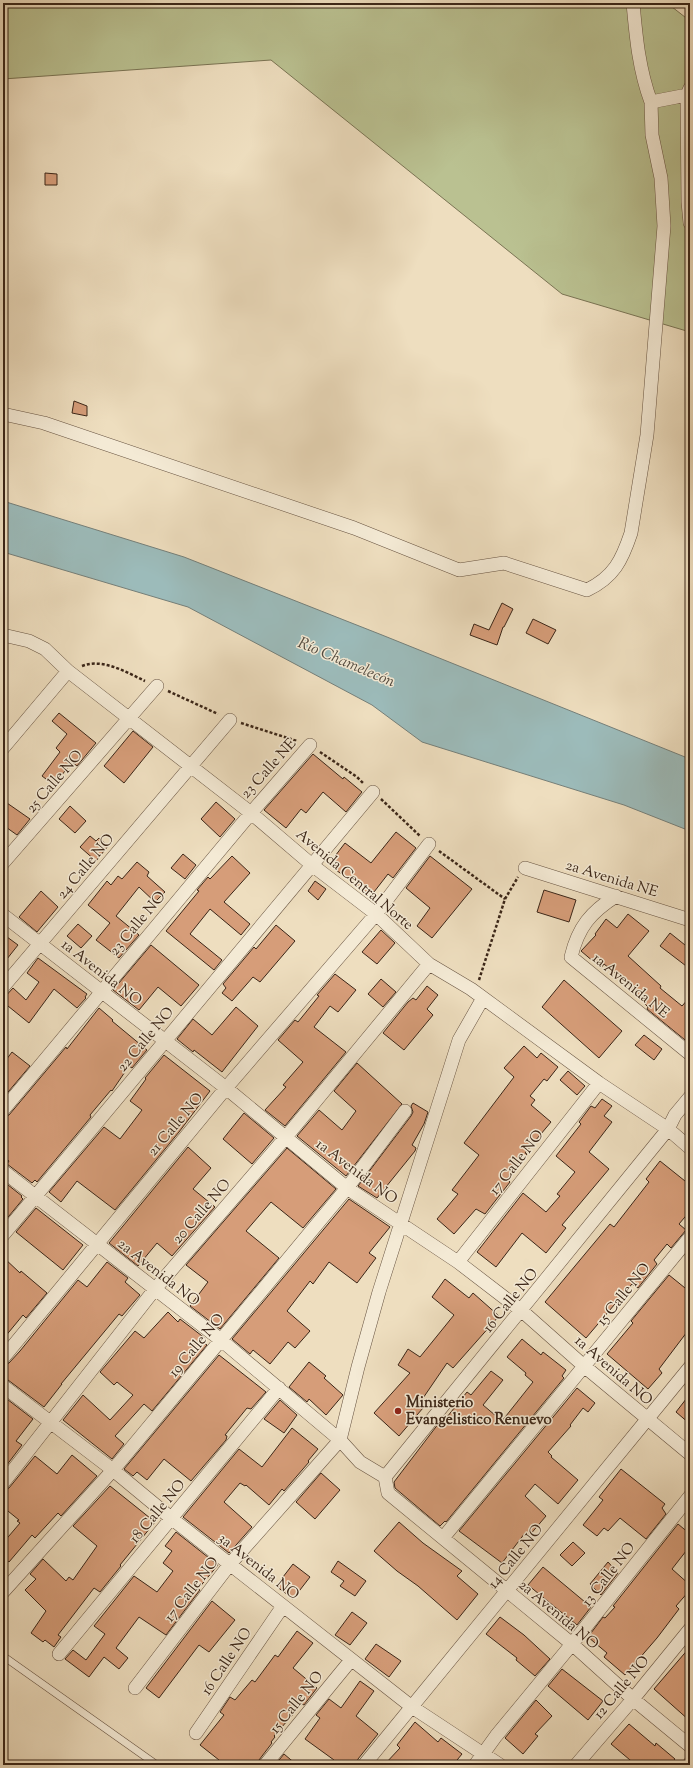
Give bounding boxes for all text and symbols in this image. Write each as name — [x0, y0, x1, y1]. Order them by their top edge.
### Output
water label: Río Chamelecón — [294, 632, 399, 694]
street label: 23 Calle NE — [236, 734, 302, 804]
street label: 25 Calle NO — [22, 746, 89, 818]
street label: Avenida Central Norte — [291, 825, 417, 936]
street label: 24 Calle NO — [52, 830, 120, 904]
street label: 2a Avenida NE — [563, 855, 660, 903]
street label: 23 Calle NO — [105, 887, 171, 961]
street label: 1a Avenida NO — [56, 935, 146, 1012]
street label: 1a Avenida NE — [587, 949, 673, 1024]
street label: 22 Calle NO — [113, 1003, 180, 1077]
street label: 21 Calle NO — [143, 1088, 209, 1161]
street label: 17 Calle NO — [485, 1126, 550, 1200]
street label: 1a Avenida NO — [311, 1135, 401, 1210]
street label: 20 Calle NO — [168, 1175, 236, 1249]
street label: 2a Avenida NO — [112, 1234, 204, 1312]
street label: 15 Calle NO — [592, 1259, 656, 1331]
street label: 16 Calle NO — [479, 1264, 544, 1338]
street label: 19 Calle NO — [164, 1309, 230, 1382]
street label: 1a Avenida NO — [569, 1331, 657, 1411]
place label: Ministerio Evangelistico Renuevo — [406, 1393, 552, 1431]
marker: Ministerio Evangelistico Renuevo — [393, 1406, 403, 1416]
street label: 18 Calle NO — [125, 1475, 191, 1548]
street label: 14 Calle NO — [484, 1520, 549, 1594]
street label: 3a Avenida NO — [213, 1529, 303, 1606]
street label: 13 Calle NO — [577, 1538, 641, 1611]
street label: 17 Calle NO — [160, 1553, 225, 1627]
street label: 2a Avenida NO — [513, 1575, 603, 1655]
street label: 16 Calle NO — [197, 1624, 258, 1700]
street label: 12 Calle NO — [589, 1651, 655, 1724]
street label: 15 Calle NO — [265, 1667, 329, 1739]

